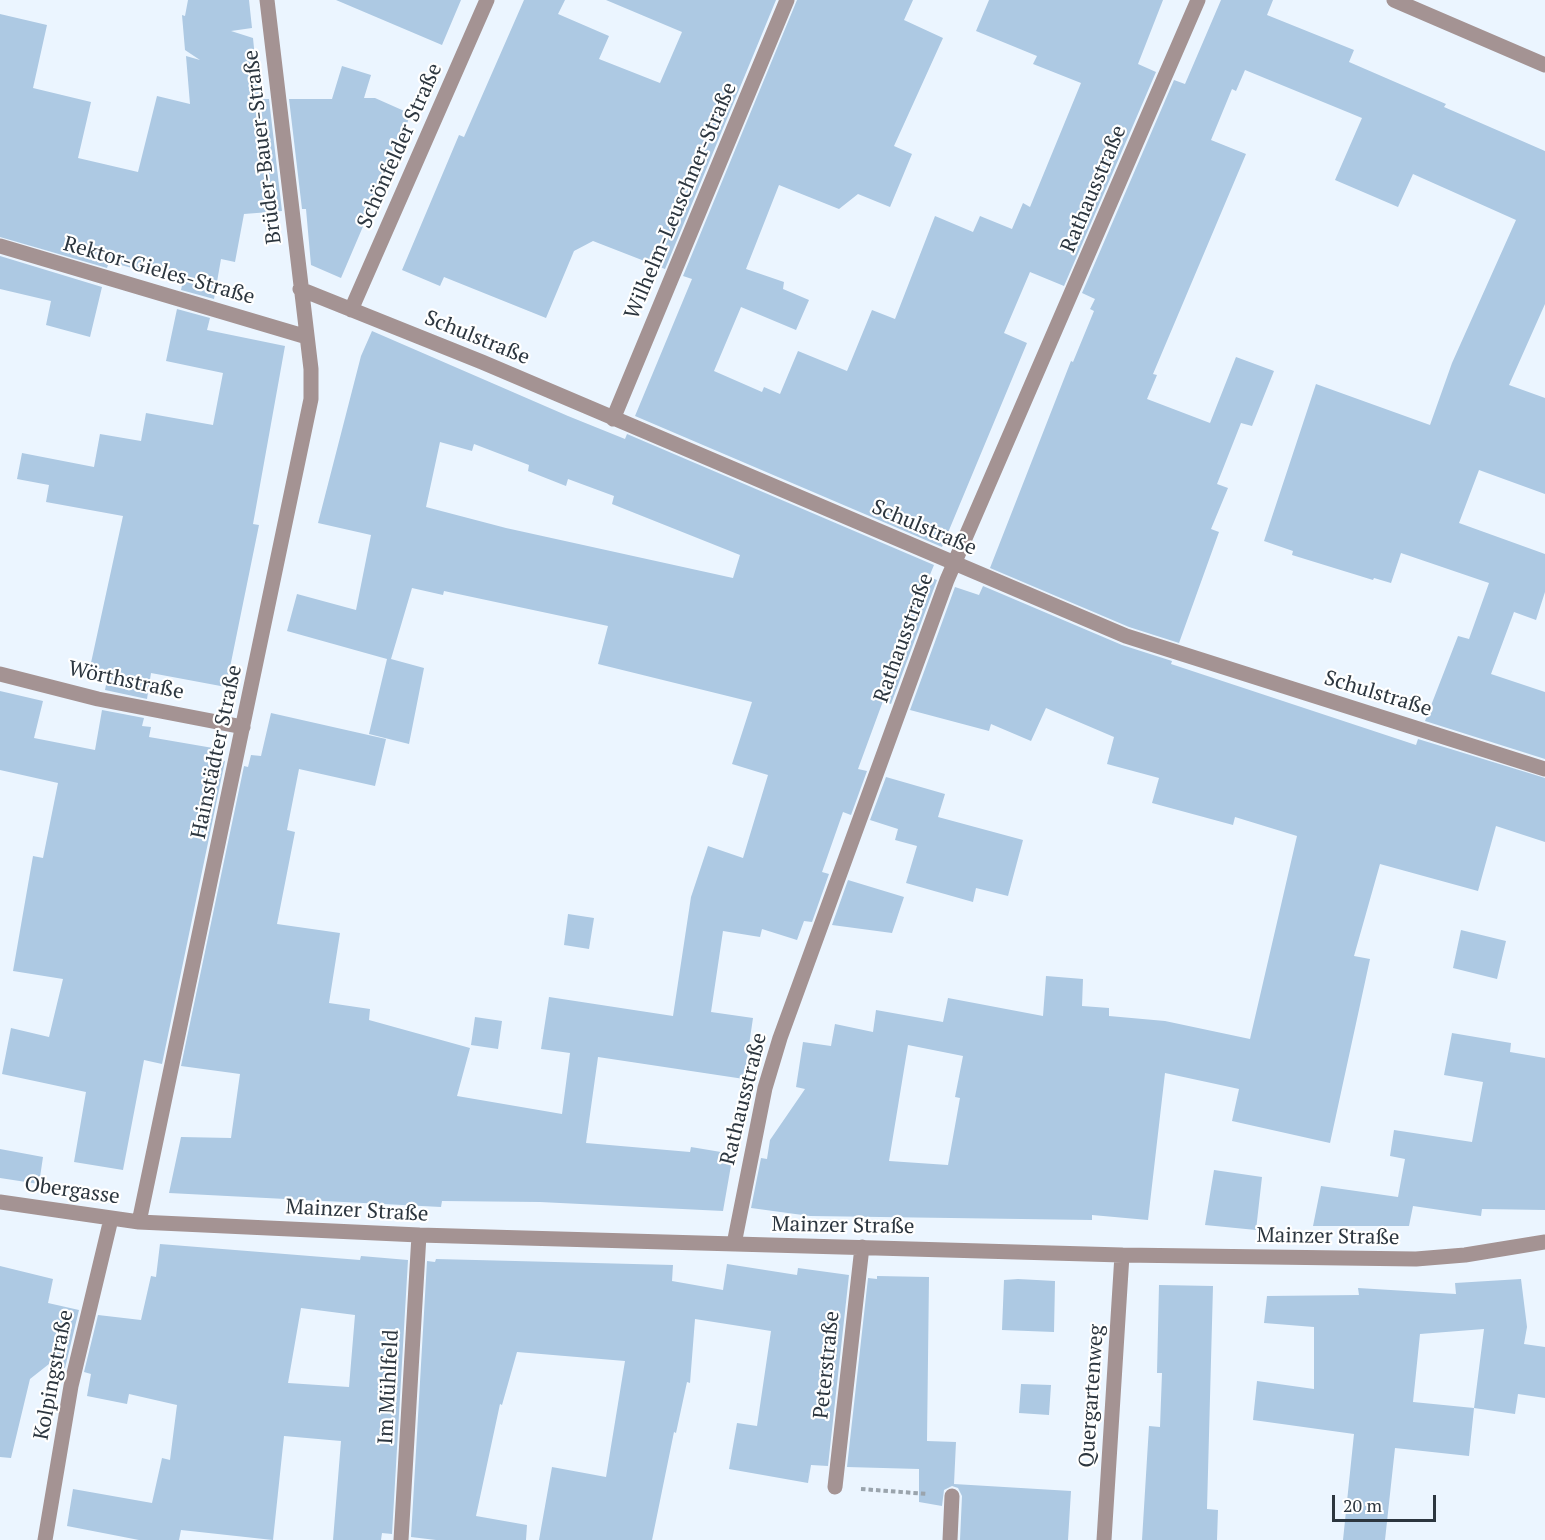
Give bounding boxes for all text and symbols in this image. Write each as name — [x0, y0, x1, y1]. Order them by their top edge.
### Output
street label: Brüder-Bauer-Straße — [239, 48, 287, 246]
street label: Schönfelder Straße — [352, 59, 448, 233]
street label: Wilhelm-Leuschner-Straße — [620, 79, 742, 323]
street label: Rathausstraße — [1056, 122, 1132, 256]
street label: Rektor-Gieles-Straße — [60, 232, 258, 310]
street label: Schulstraße — [421, 305, 533, 371]
street label: Schulstraße — [868, 495, 980, 561]
street label: Rathausstraße — [869, 570, 939, 706]
street label: Wörthstraße — [66, 656, 186, 706]
street label: Hainstädter Straße — [186, 663, 248, 841]
street label: Schulstraße — [1321, 666, 1435, 722]
street label: Rathausstraße — [715, 1030, 773, 1168]
street label: Obergasse — [23, 1172, 121, 1210]
street label: Mainzer Straße — [285, 1195, 429, 1227]
street label: Mainzer Straße — [771, 1212, 915, 1240]
street label: Mainzer Straße — [1256, 1223, 1400, 1251]
street label: Kolpingstraße — [29, 1308, 79, 1442]
street label: Peterstraße — [809, 1310, 845, 1420]
street label: Quergartenweg — [1074, 1324, 1110, 1468]
street label: Im Mühlfeld — [373, 1329, 405, 1445]
scale bar — [1335, 1483, 1438, 1521]
text: 20 m — [1343, 1493, 1382, 1517]

